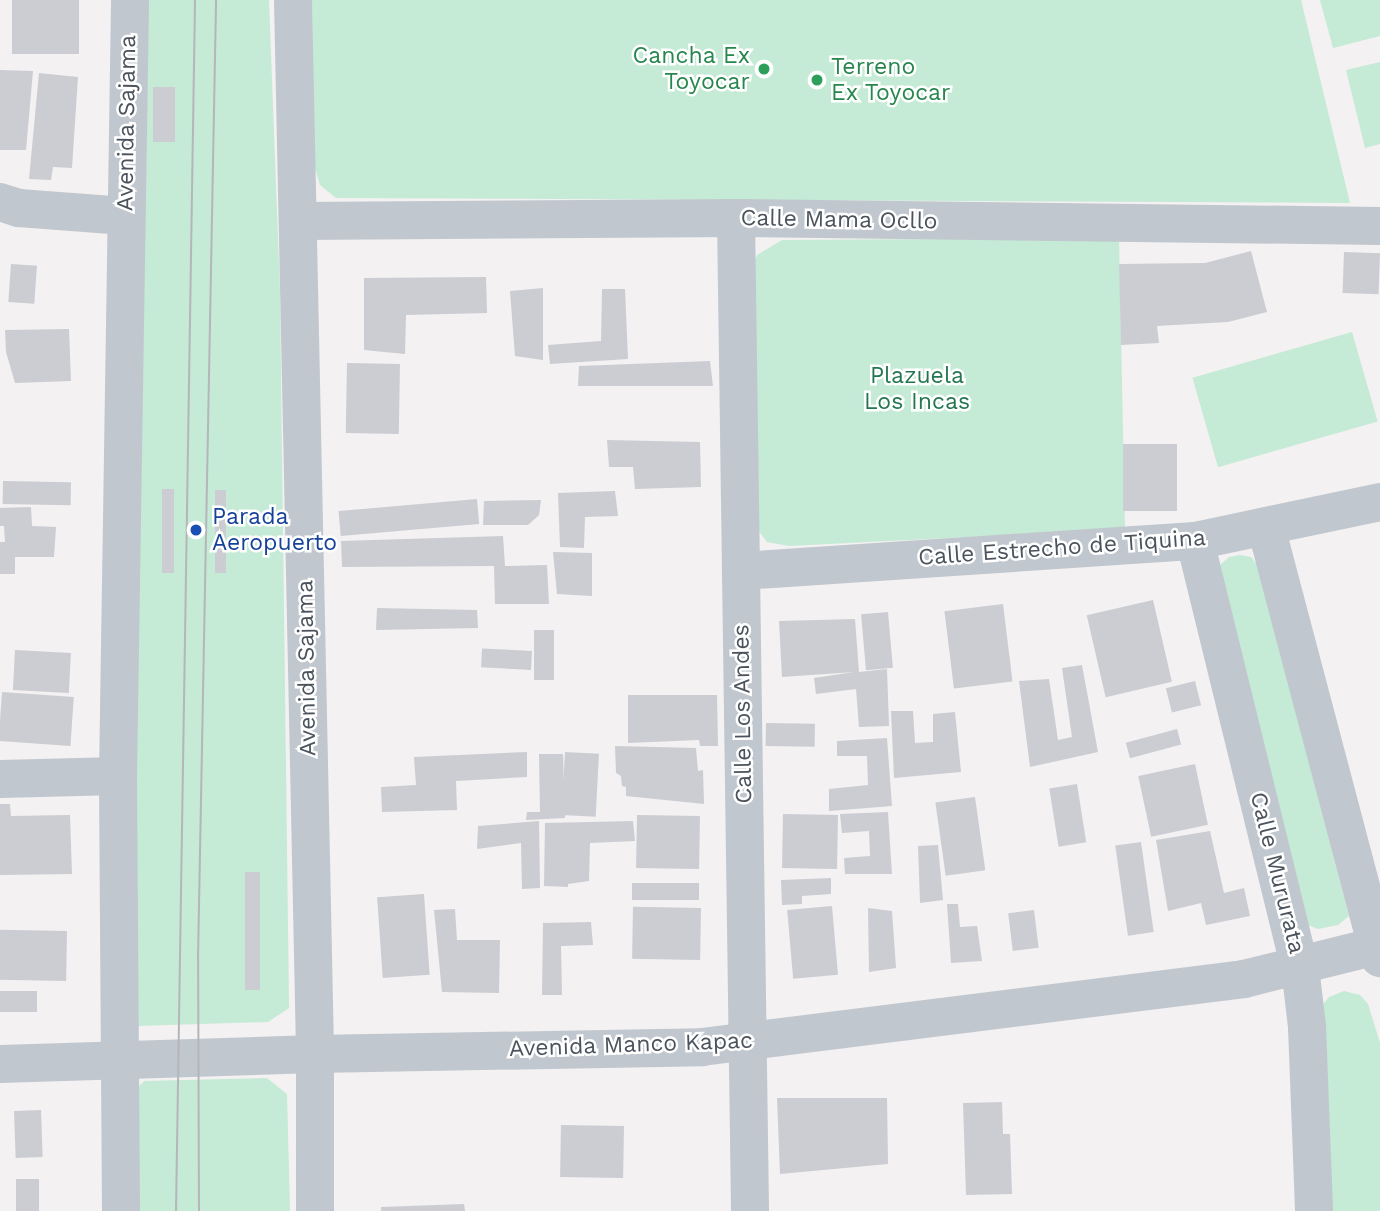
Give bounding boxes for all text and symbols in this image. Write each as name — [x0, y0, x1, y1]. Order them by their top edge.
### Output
street label: Avenida Sajama — [112, 34, 142, 212]
place label: Cancha Ex Toyocar — [632, 42, 750, 96]
place label: Terreno Ex Toyocar — [831, 53, 952, 107]
marker: Cancha Ex Toyocar — [756, 61, 772, 77]
marker: Terreno Ex Toyocar — [809, 72, 825, 88]
street label: Calle Mama Ocllo — [740, 204, 938, 236]
park label: Plazuela Los Incas — [864, 362, 970, 416]
place label: Parada Aeropuerto — [212, 503, 337, 557]
marker: Parada Aeropuerto — [186, 520, 206, 540]
street label: Calle Estrecho de Tiquina — [917, 524, 1207, 572]
street label: Avenida Sajama — [292, 579, 322, 757]
street label: Calle Los Andes — [728, 624, 758, 804]
street label: Calle Mururata — [1244, 789, 1310, 957]
street label: Avenida Manco Kapac — [508, 1027, 754, 1063]

